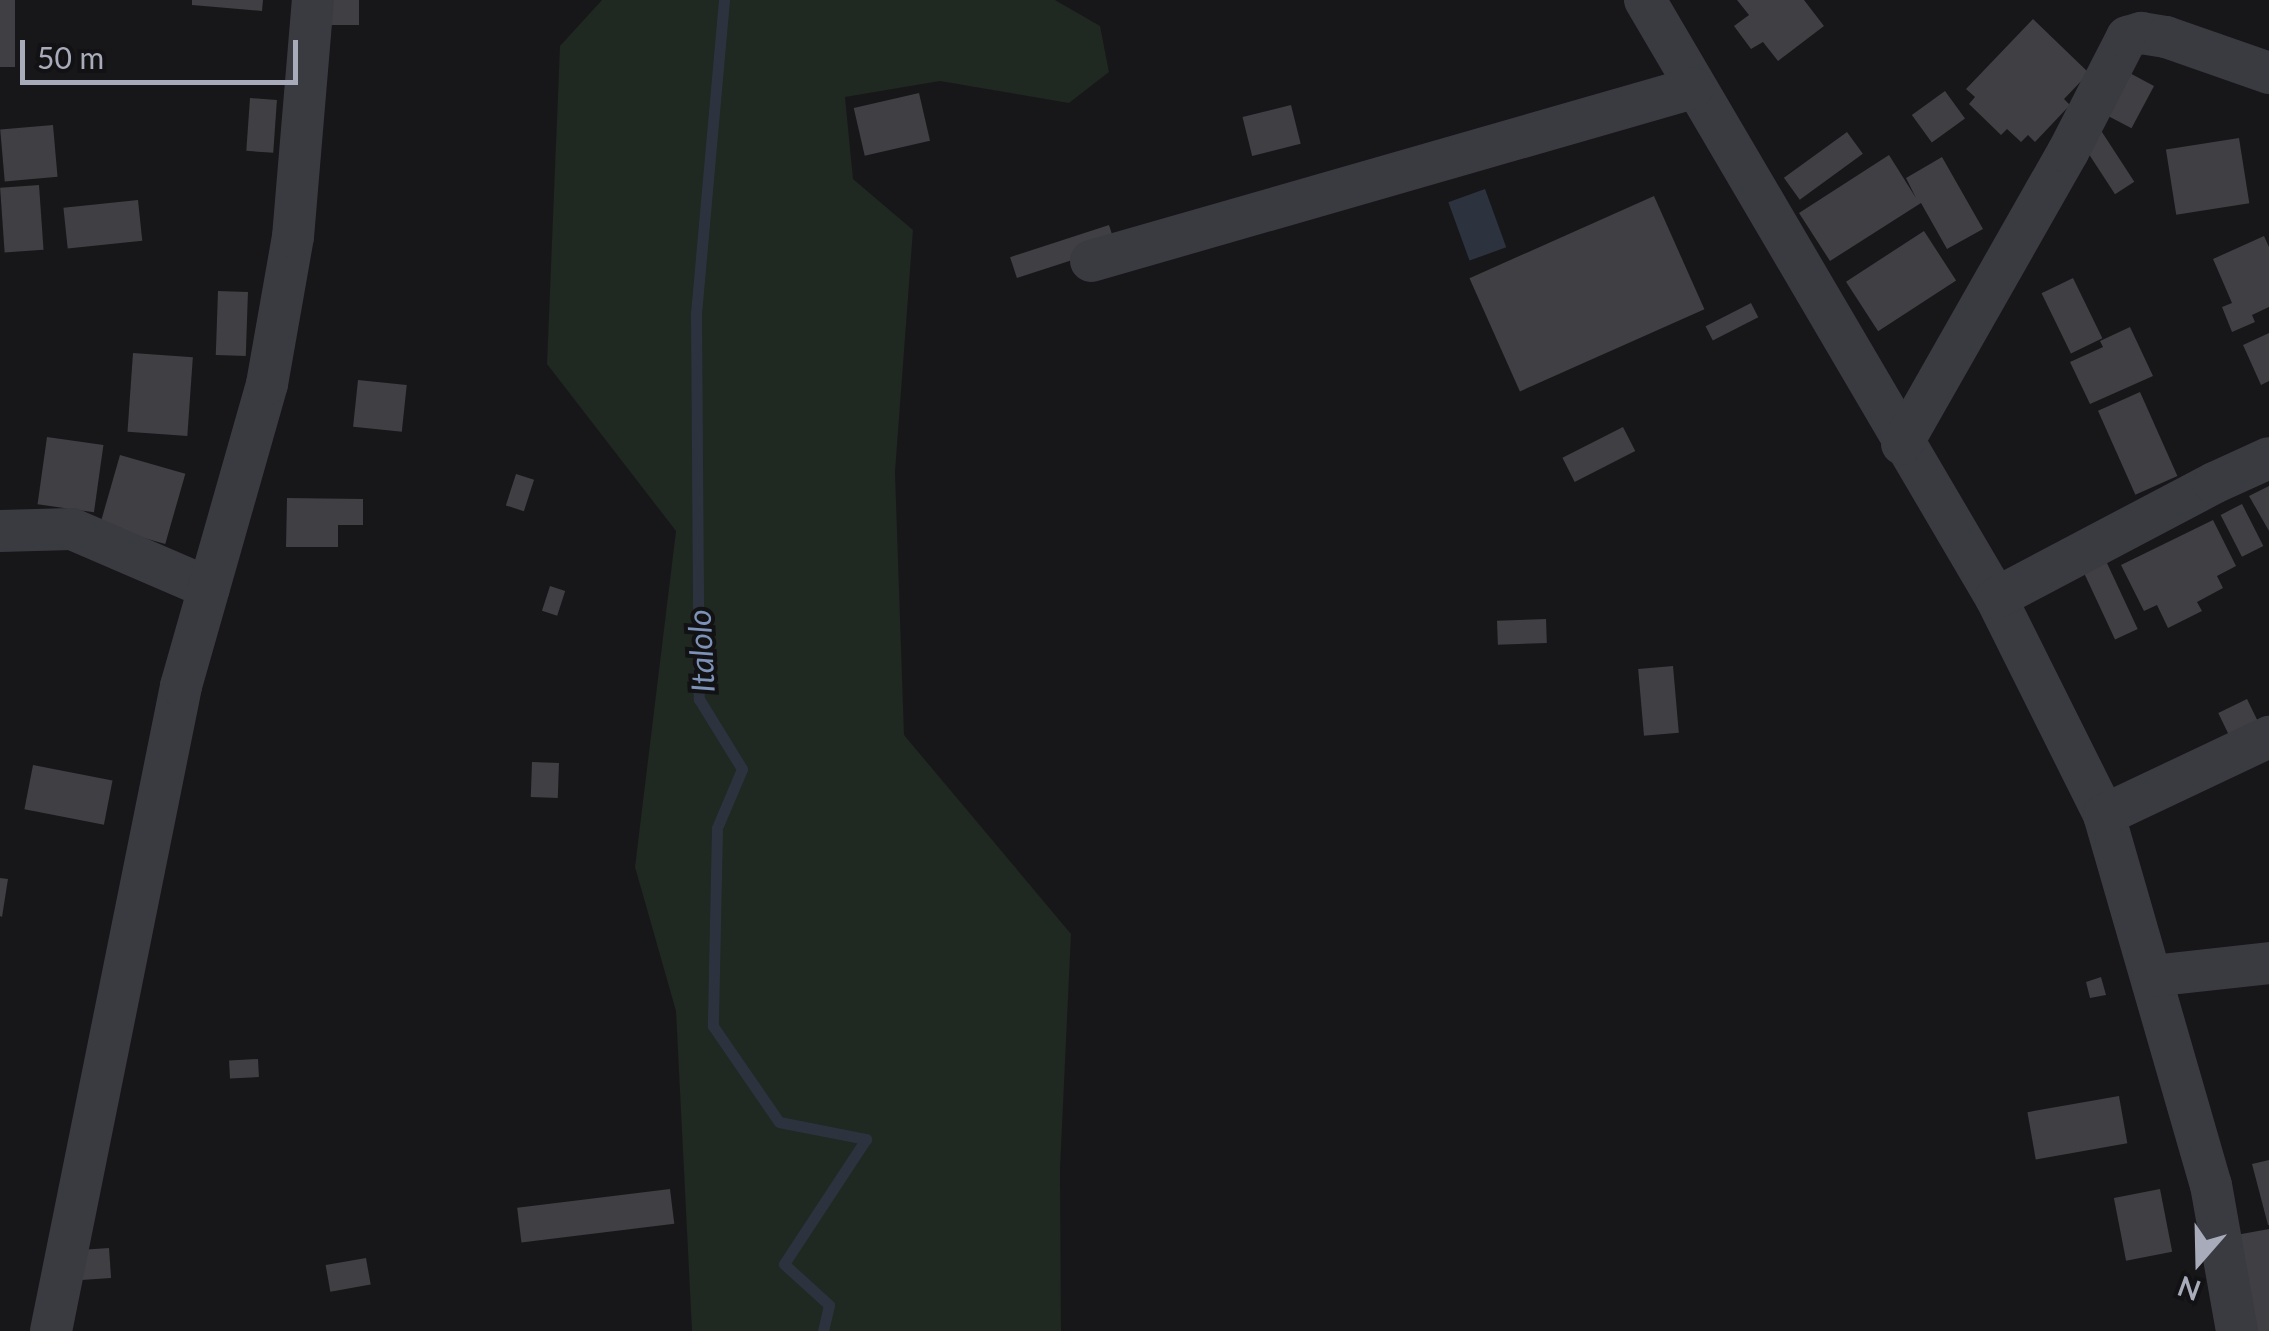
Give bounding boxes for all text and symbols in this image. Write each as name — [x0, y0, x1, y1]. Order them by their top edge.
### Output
scale bar — [25, 20, 302, 82]
text: 50 m — [37, 39, 104, 75]
water label: Italolo — [680, 608, 722, 694]
north arrow — [2149, 1211, 2249, 1311]
text: N — [2173, 1270, 2205, 1309]

